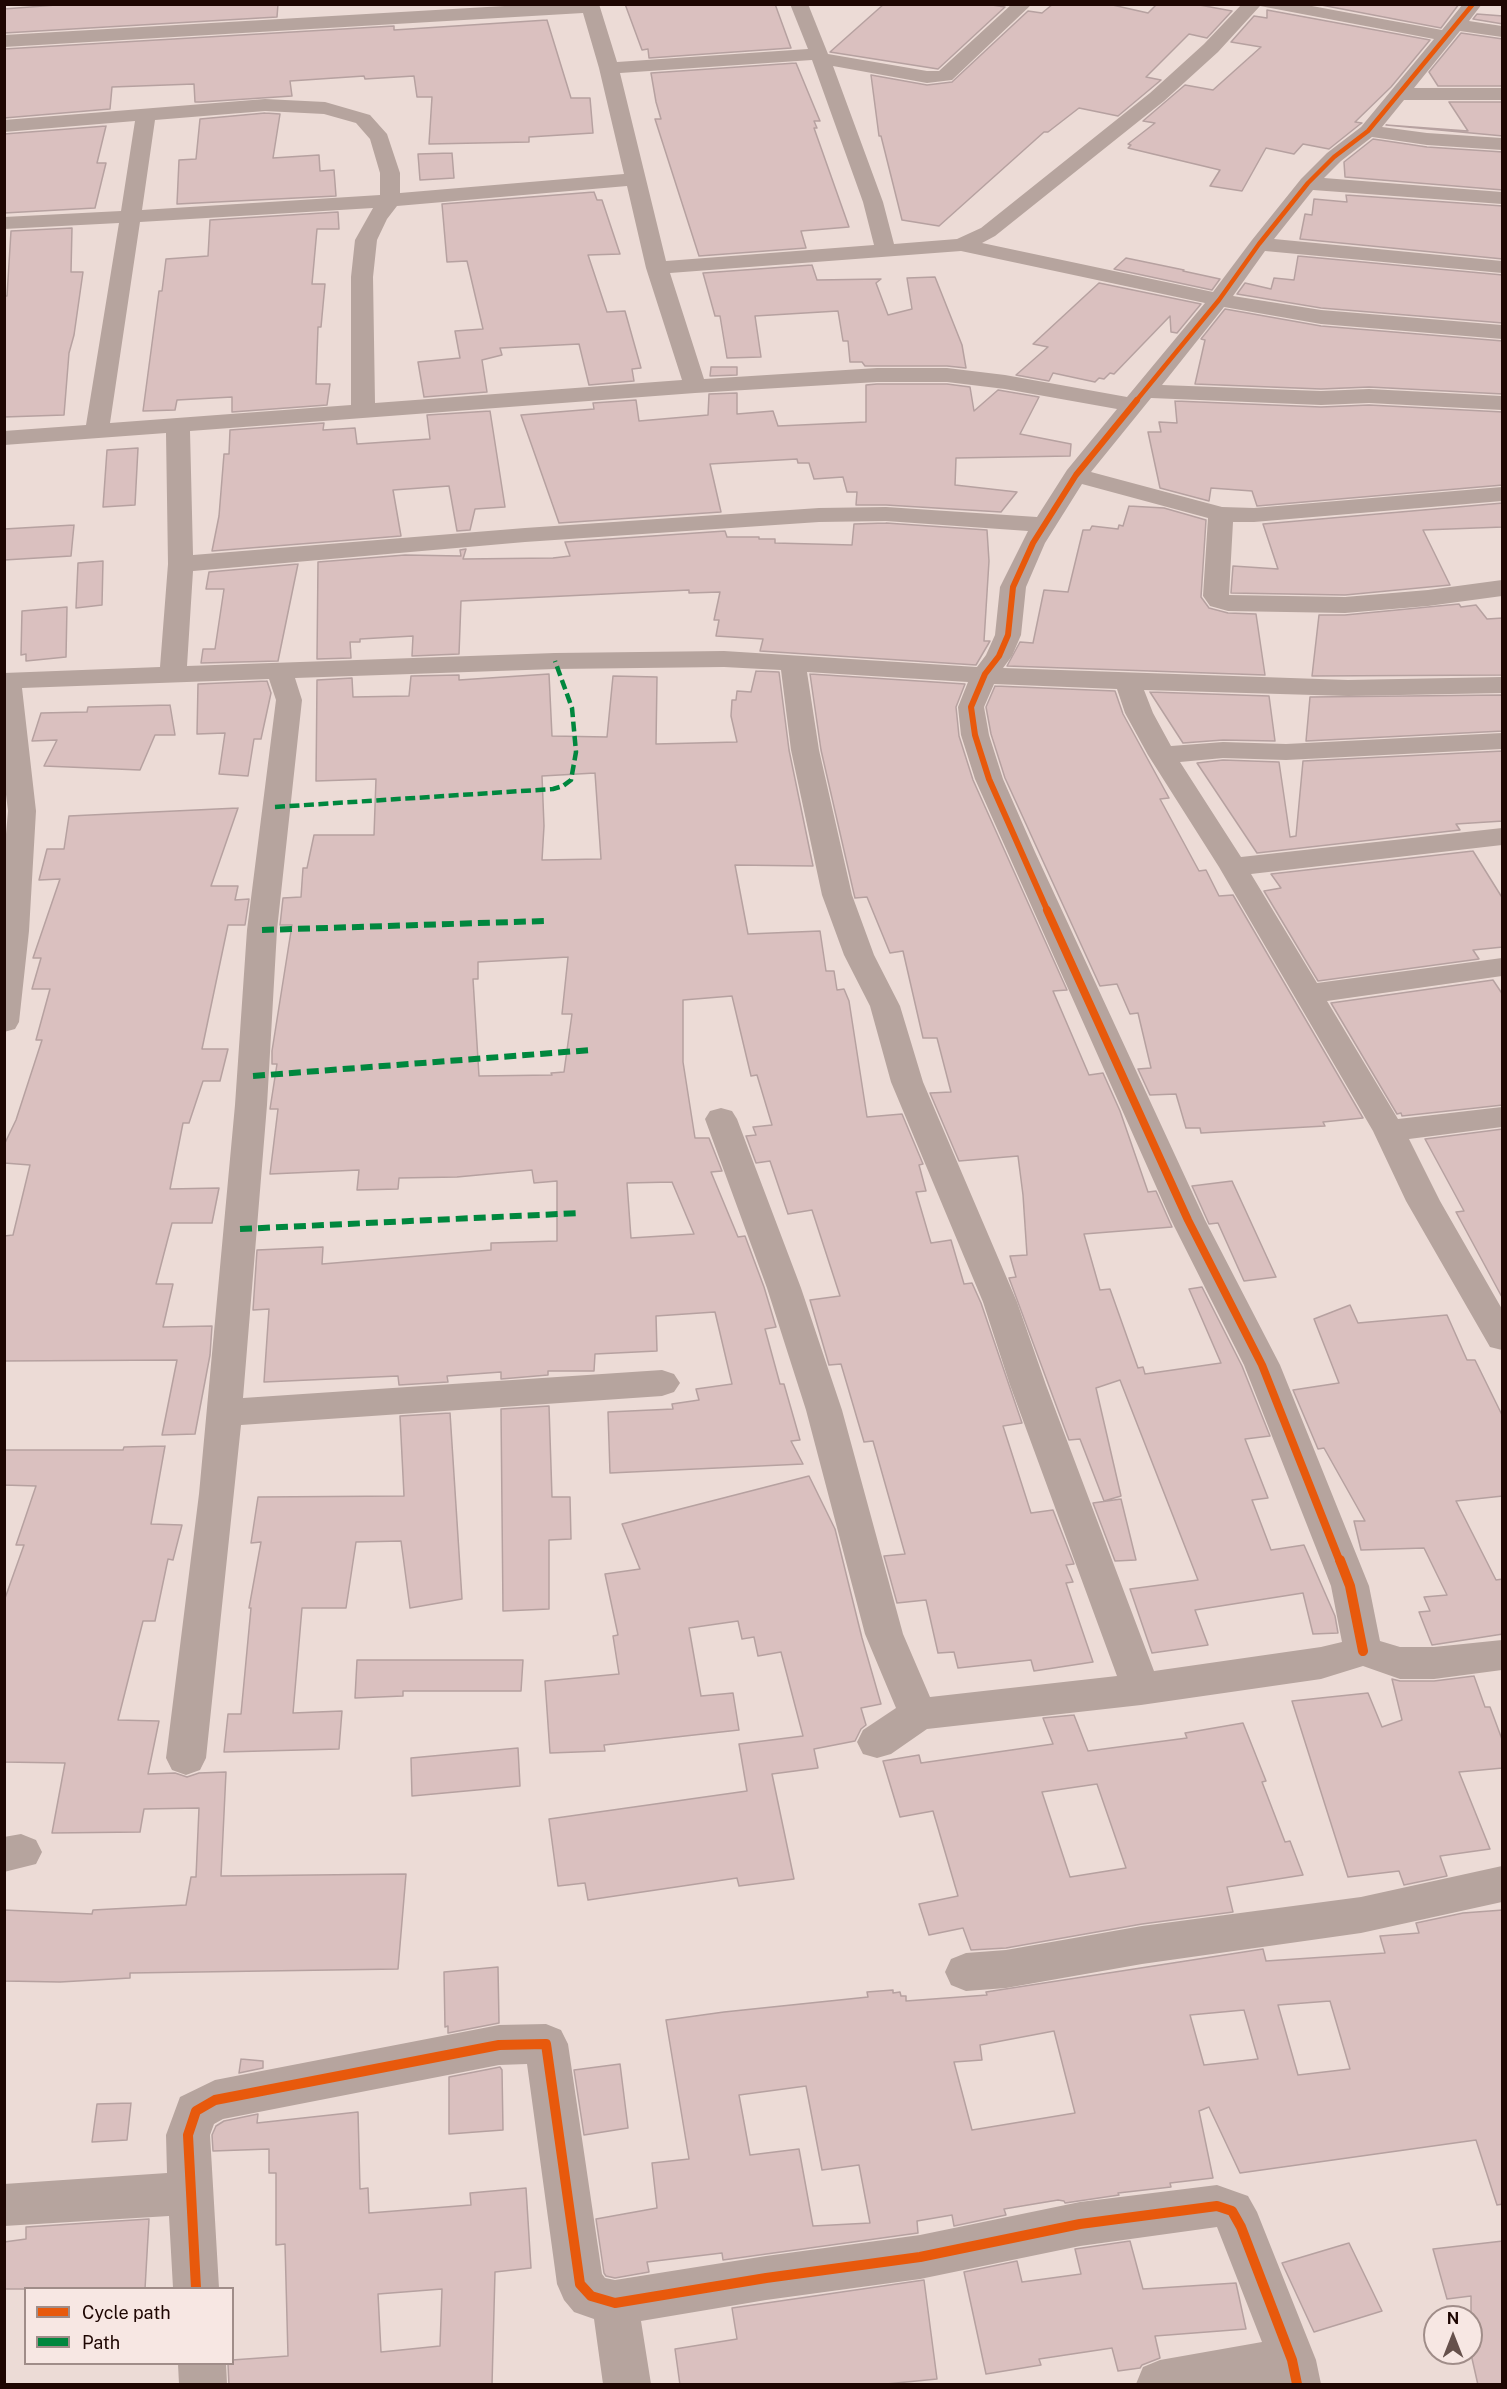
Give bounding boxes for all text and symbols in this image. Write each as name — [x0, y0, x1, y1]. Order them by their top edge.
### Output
legend — [24, 2287, 234, 2365]
text: Cycle path — [82, 2302, 171, 2323]
north arrow — [1423, 2305, 1483, 2365]
text: N — [1447, 2309, 1459, 2328]
text: Path — [82, 2332, 120, 2353]

